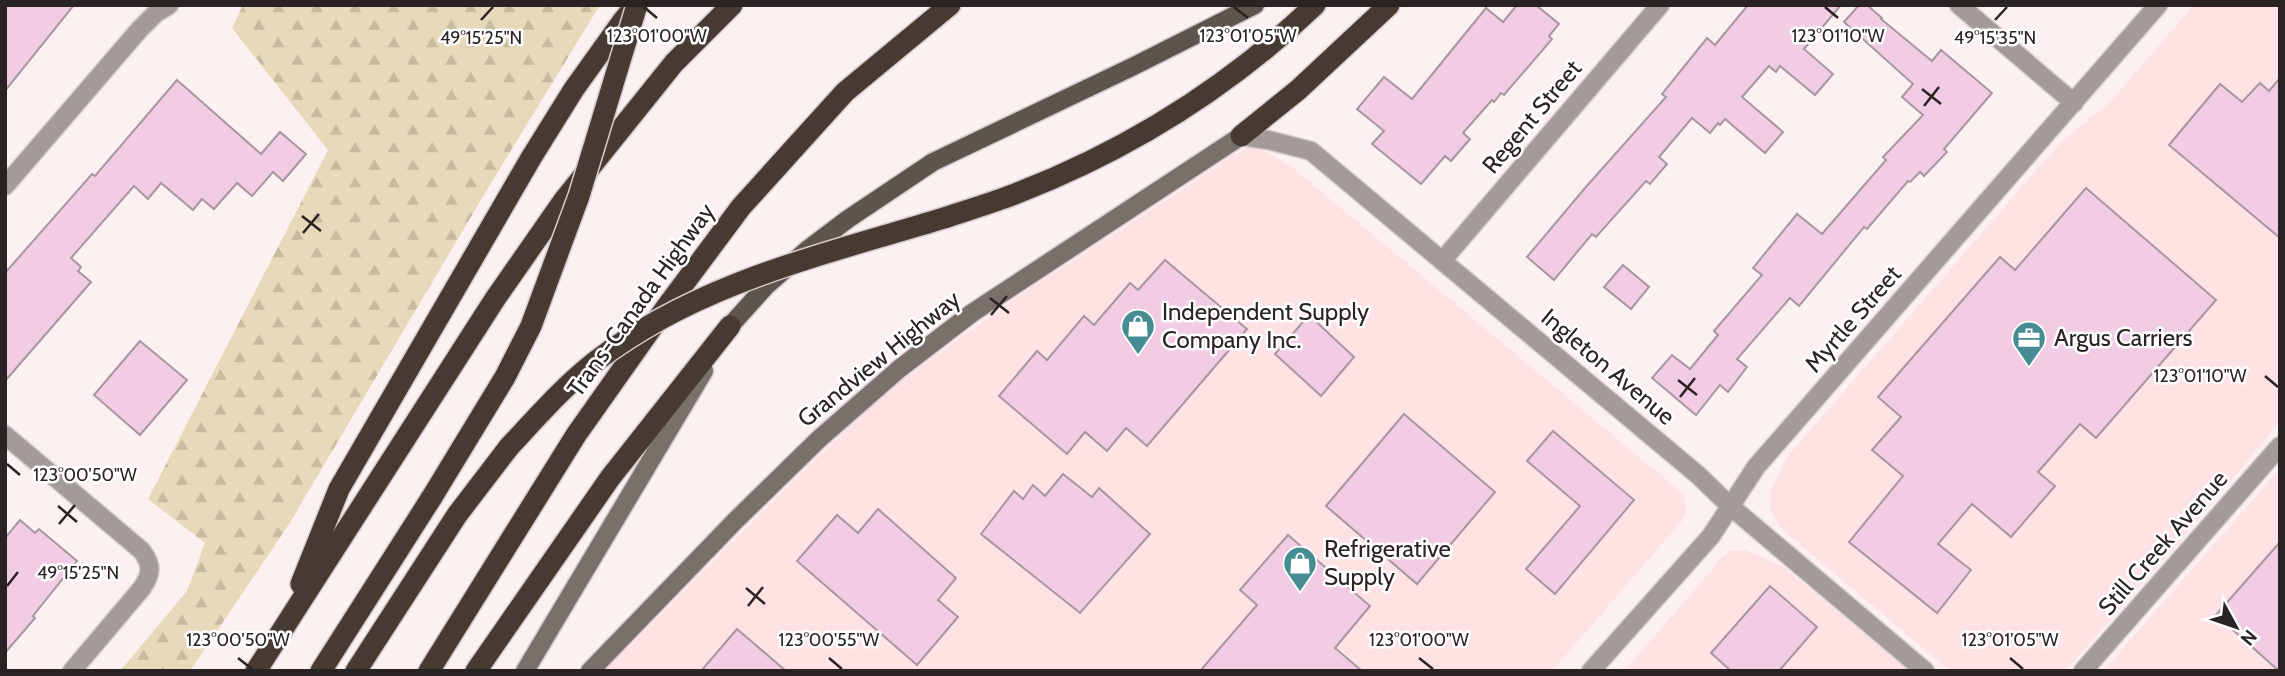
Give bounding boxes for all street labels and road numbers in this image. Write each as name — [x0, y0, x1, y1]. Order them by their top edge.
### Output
street label: Regent Street — [1476, 54, 1587, 179]
street label: Trans-Canada Highway — [561, 197, 720, 402]
street label: Myrtle Street — [1798, 259, 1907, 378]
street label: Grandview Highway — [792, 284, 966, 433]
street label: Ingleton Avenue — [1536, 302, 1681, 431]
street label: Still Creek Avenue — [2092, 464, 2233, 621]

